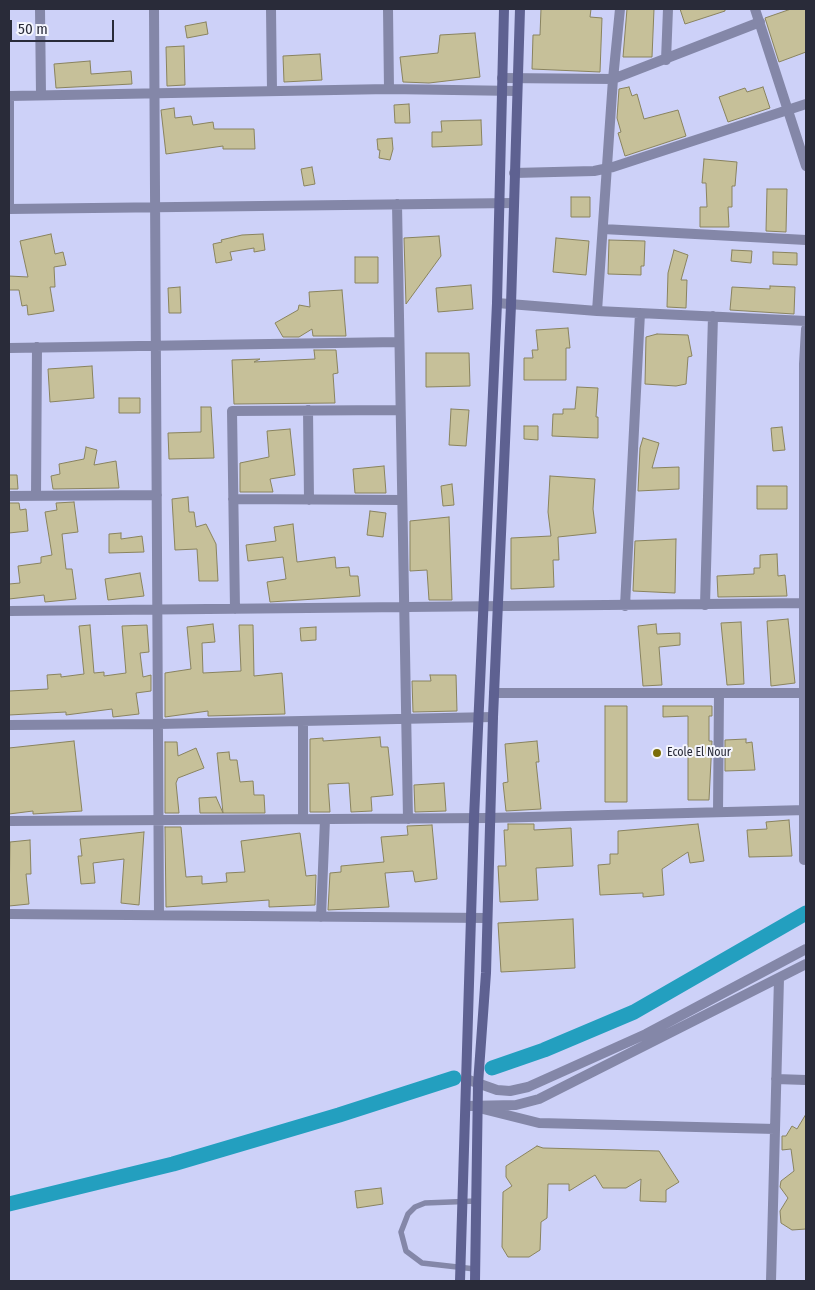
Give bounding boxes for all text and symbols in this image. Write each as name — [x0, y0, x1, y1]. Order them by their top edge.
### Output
scale bar — [12, 10, 116, 42]
text: 50 m — [18, 20, 48, 38]
place label: Ecole El Nour — [667, 746, 731, 760]
marker: Ecole El Nour — [651, 747, 663, 759]

